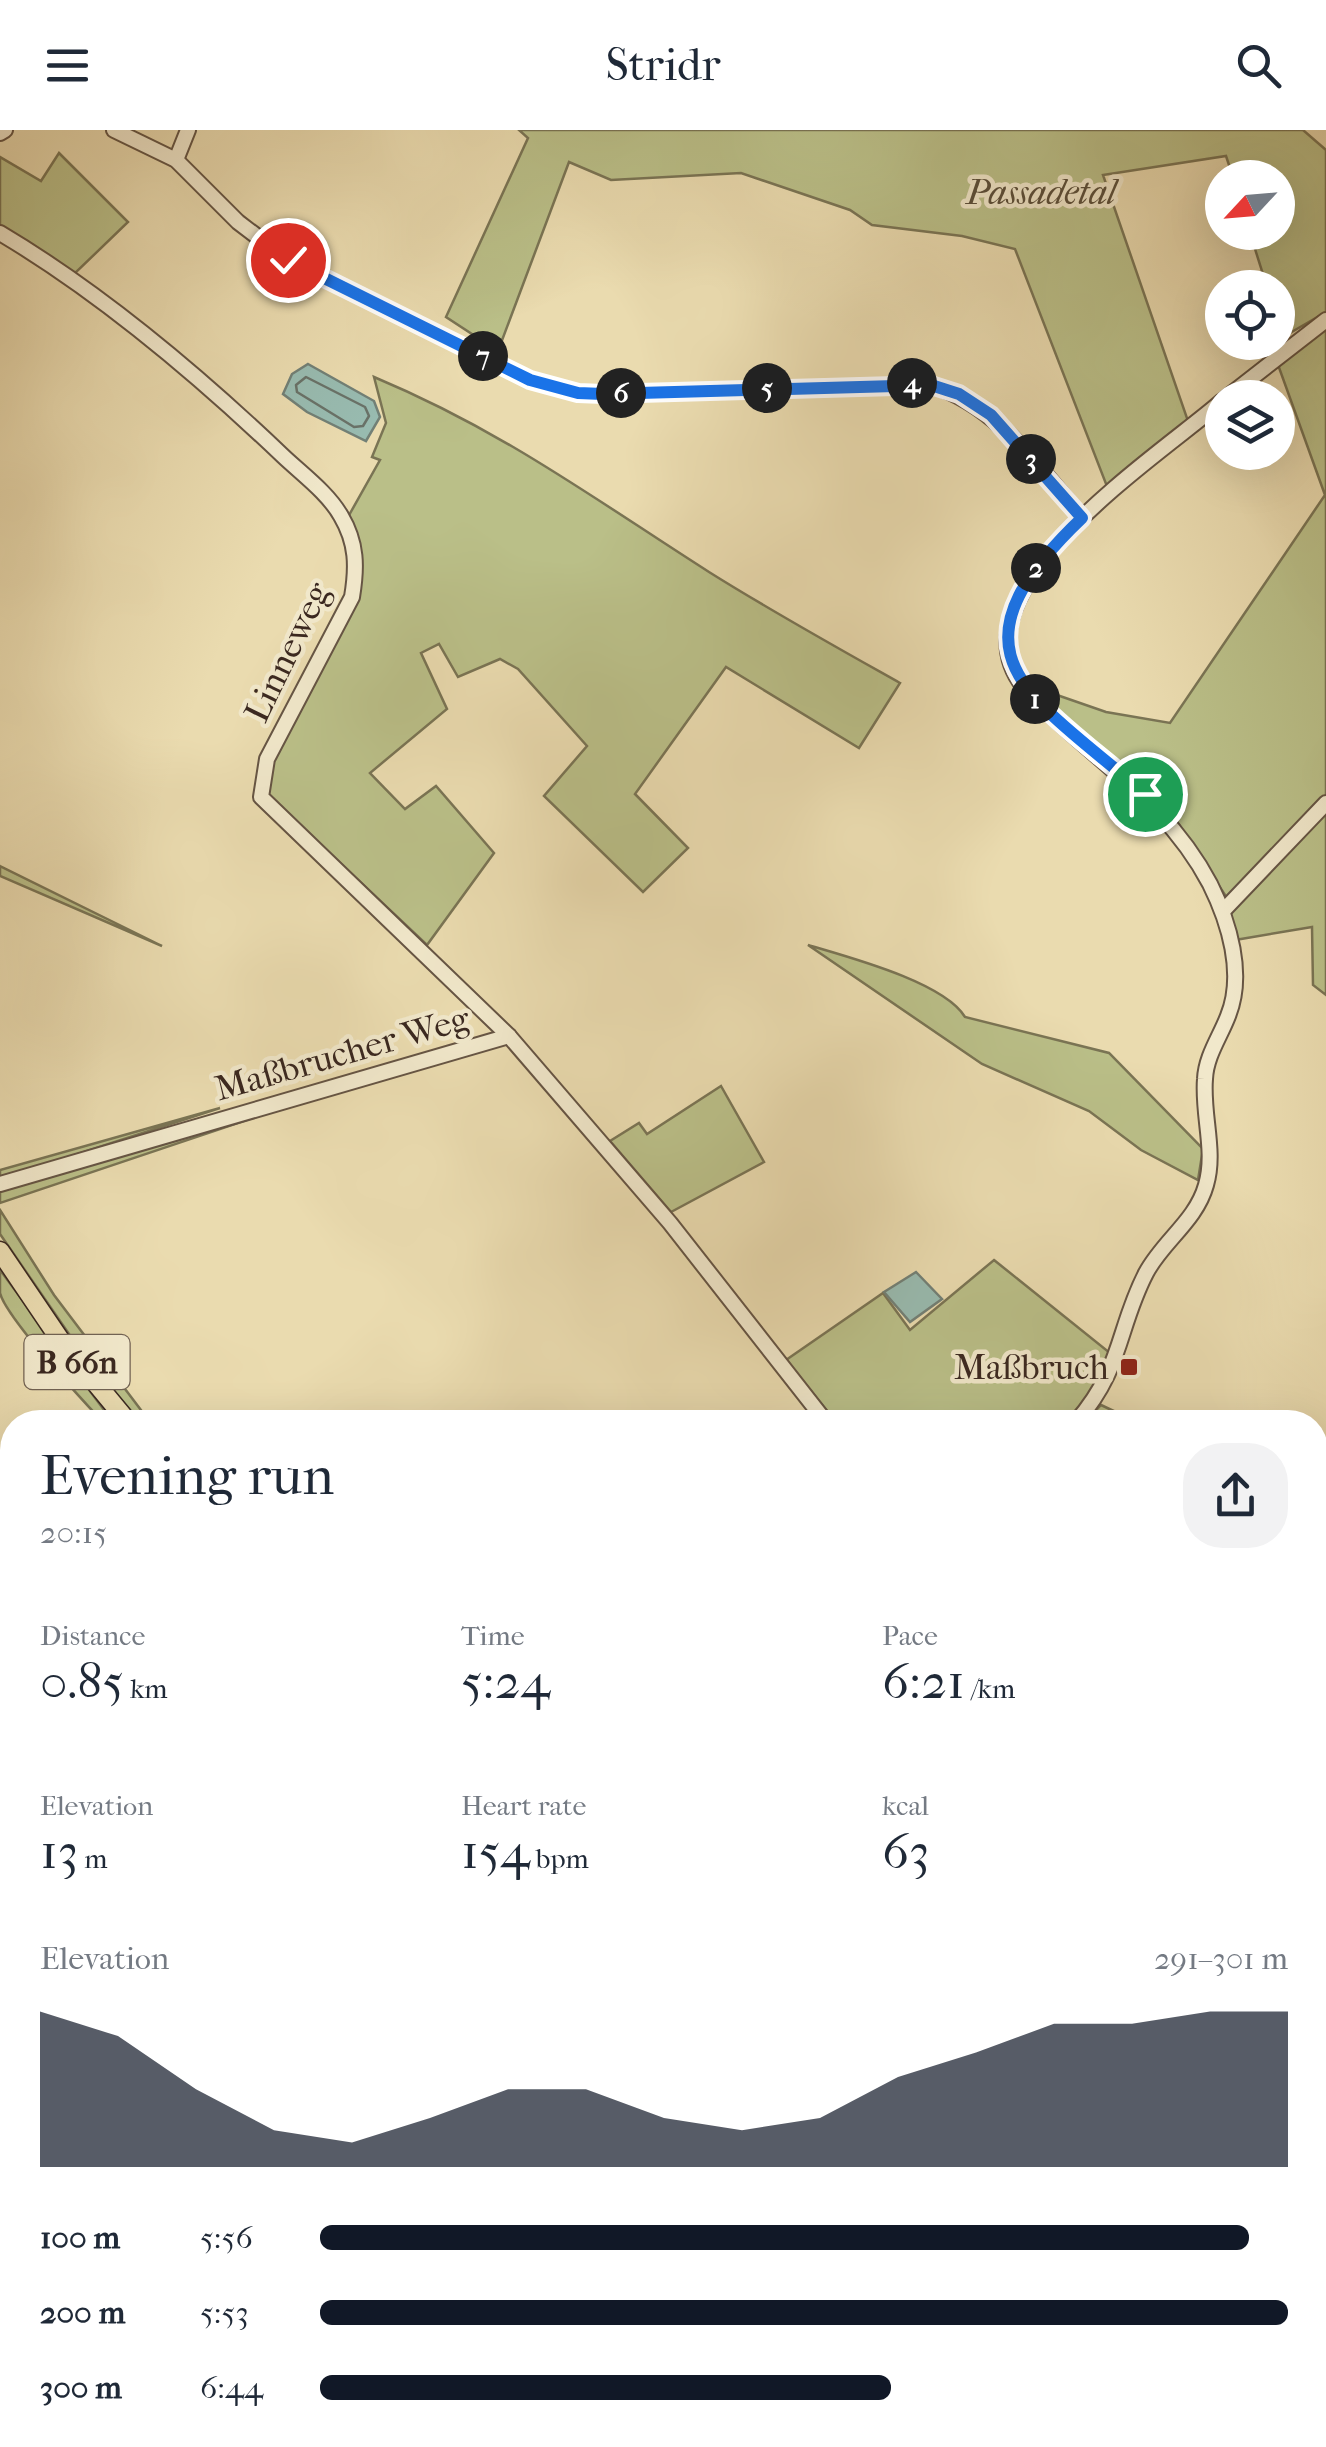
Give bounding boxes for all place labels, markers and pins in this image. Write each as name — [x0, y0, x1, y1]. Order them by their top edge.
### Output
pin — [246, 218, 331, 303]
pin: 7 — [458, 331, 508, 381]
pin: 4 — [887, 358, 937, 408]
pin: 5 — [742, 363, 792, 413]
pin: 6 — [596, 368, 646, 418]
pin: 3 — [1006, 434, 1056, 484]
pin: 2 — [1011, 543, 1061, 593]
pin: 1 — [1010, 674, 1060, 724]
pin — [1103, 752, 1188, 837]
place label: Maßbruch — [954, 1347, 1109, 1388]
marker: Maßbruch — [1118, 1356, 1140, 1378]

